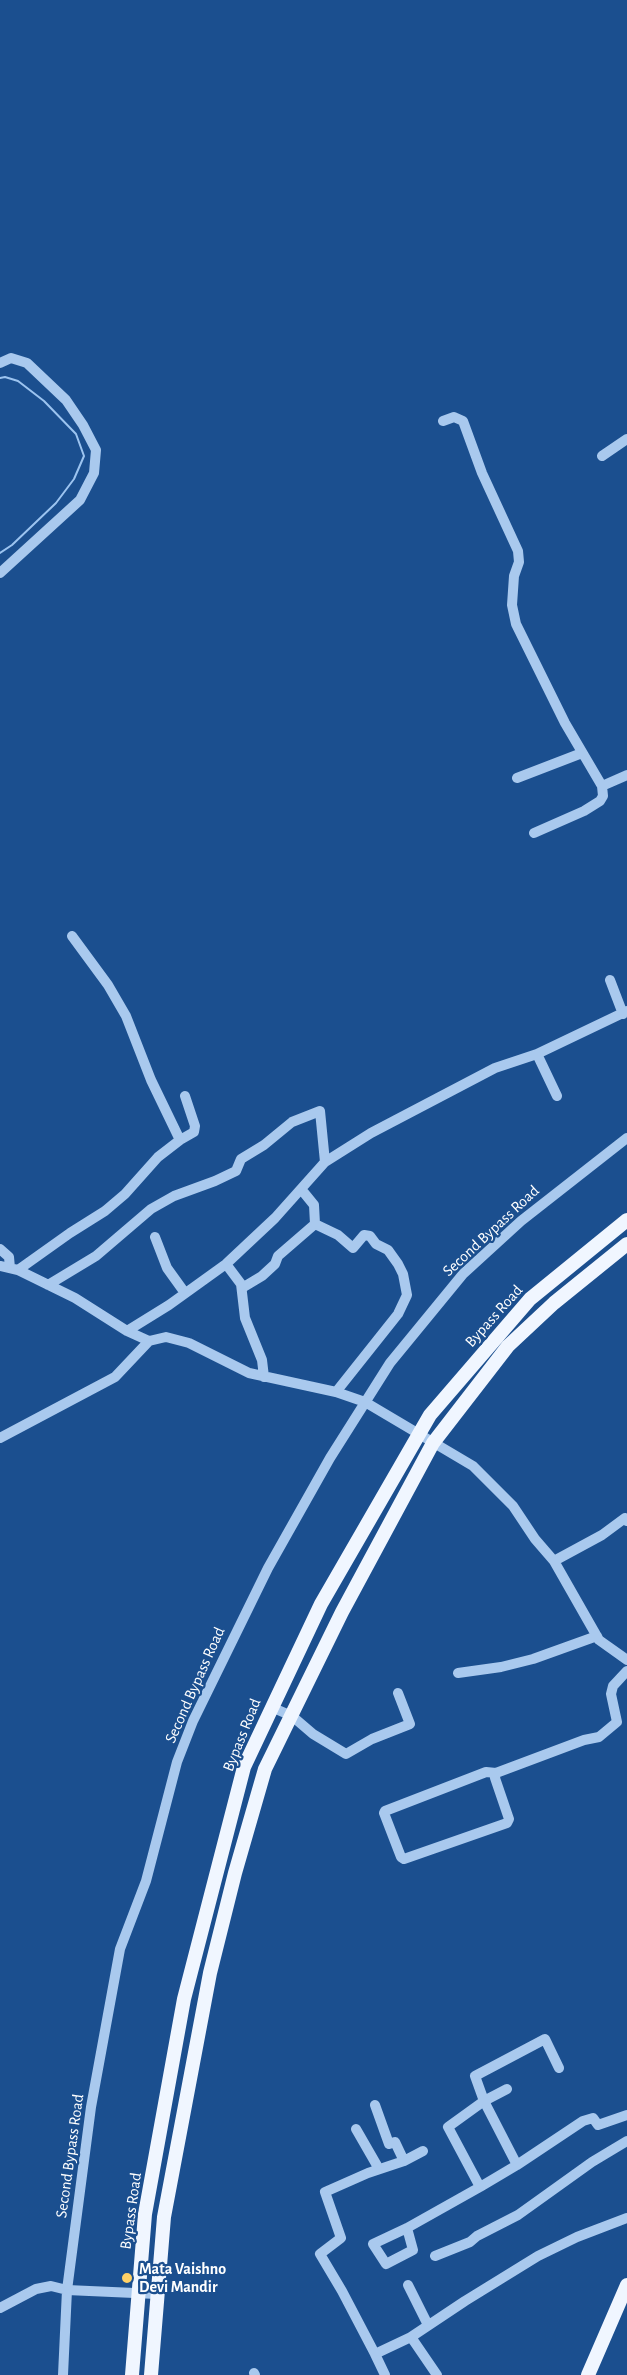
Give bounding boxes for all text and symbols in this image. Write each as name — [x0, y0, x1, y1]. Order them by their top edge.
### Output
street label: Second Bypass Road — [439, 1181, 543, 1281]
street label: Bypass Road — [461, 1281, 527, 1351]
street label: Second Bypass Road — [161, 1624, 229, 1746]
street label: Bypass Road — [219, 1696, 265, 1774]
street label: Second Bypass Road — [52, 2093, 88, 2219]
street label: Bypass Road — [116, 2171, 146, 2251]
place label: Mata Vaishno Devi Mandir — [139, 2259, 226, 2297]
marker: Mata Vaishno Devi Mandir — [120, 2271, 134, 2285]

